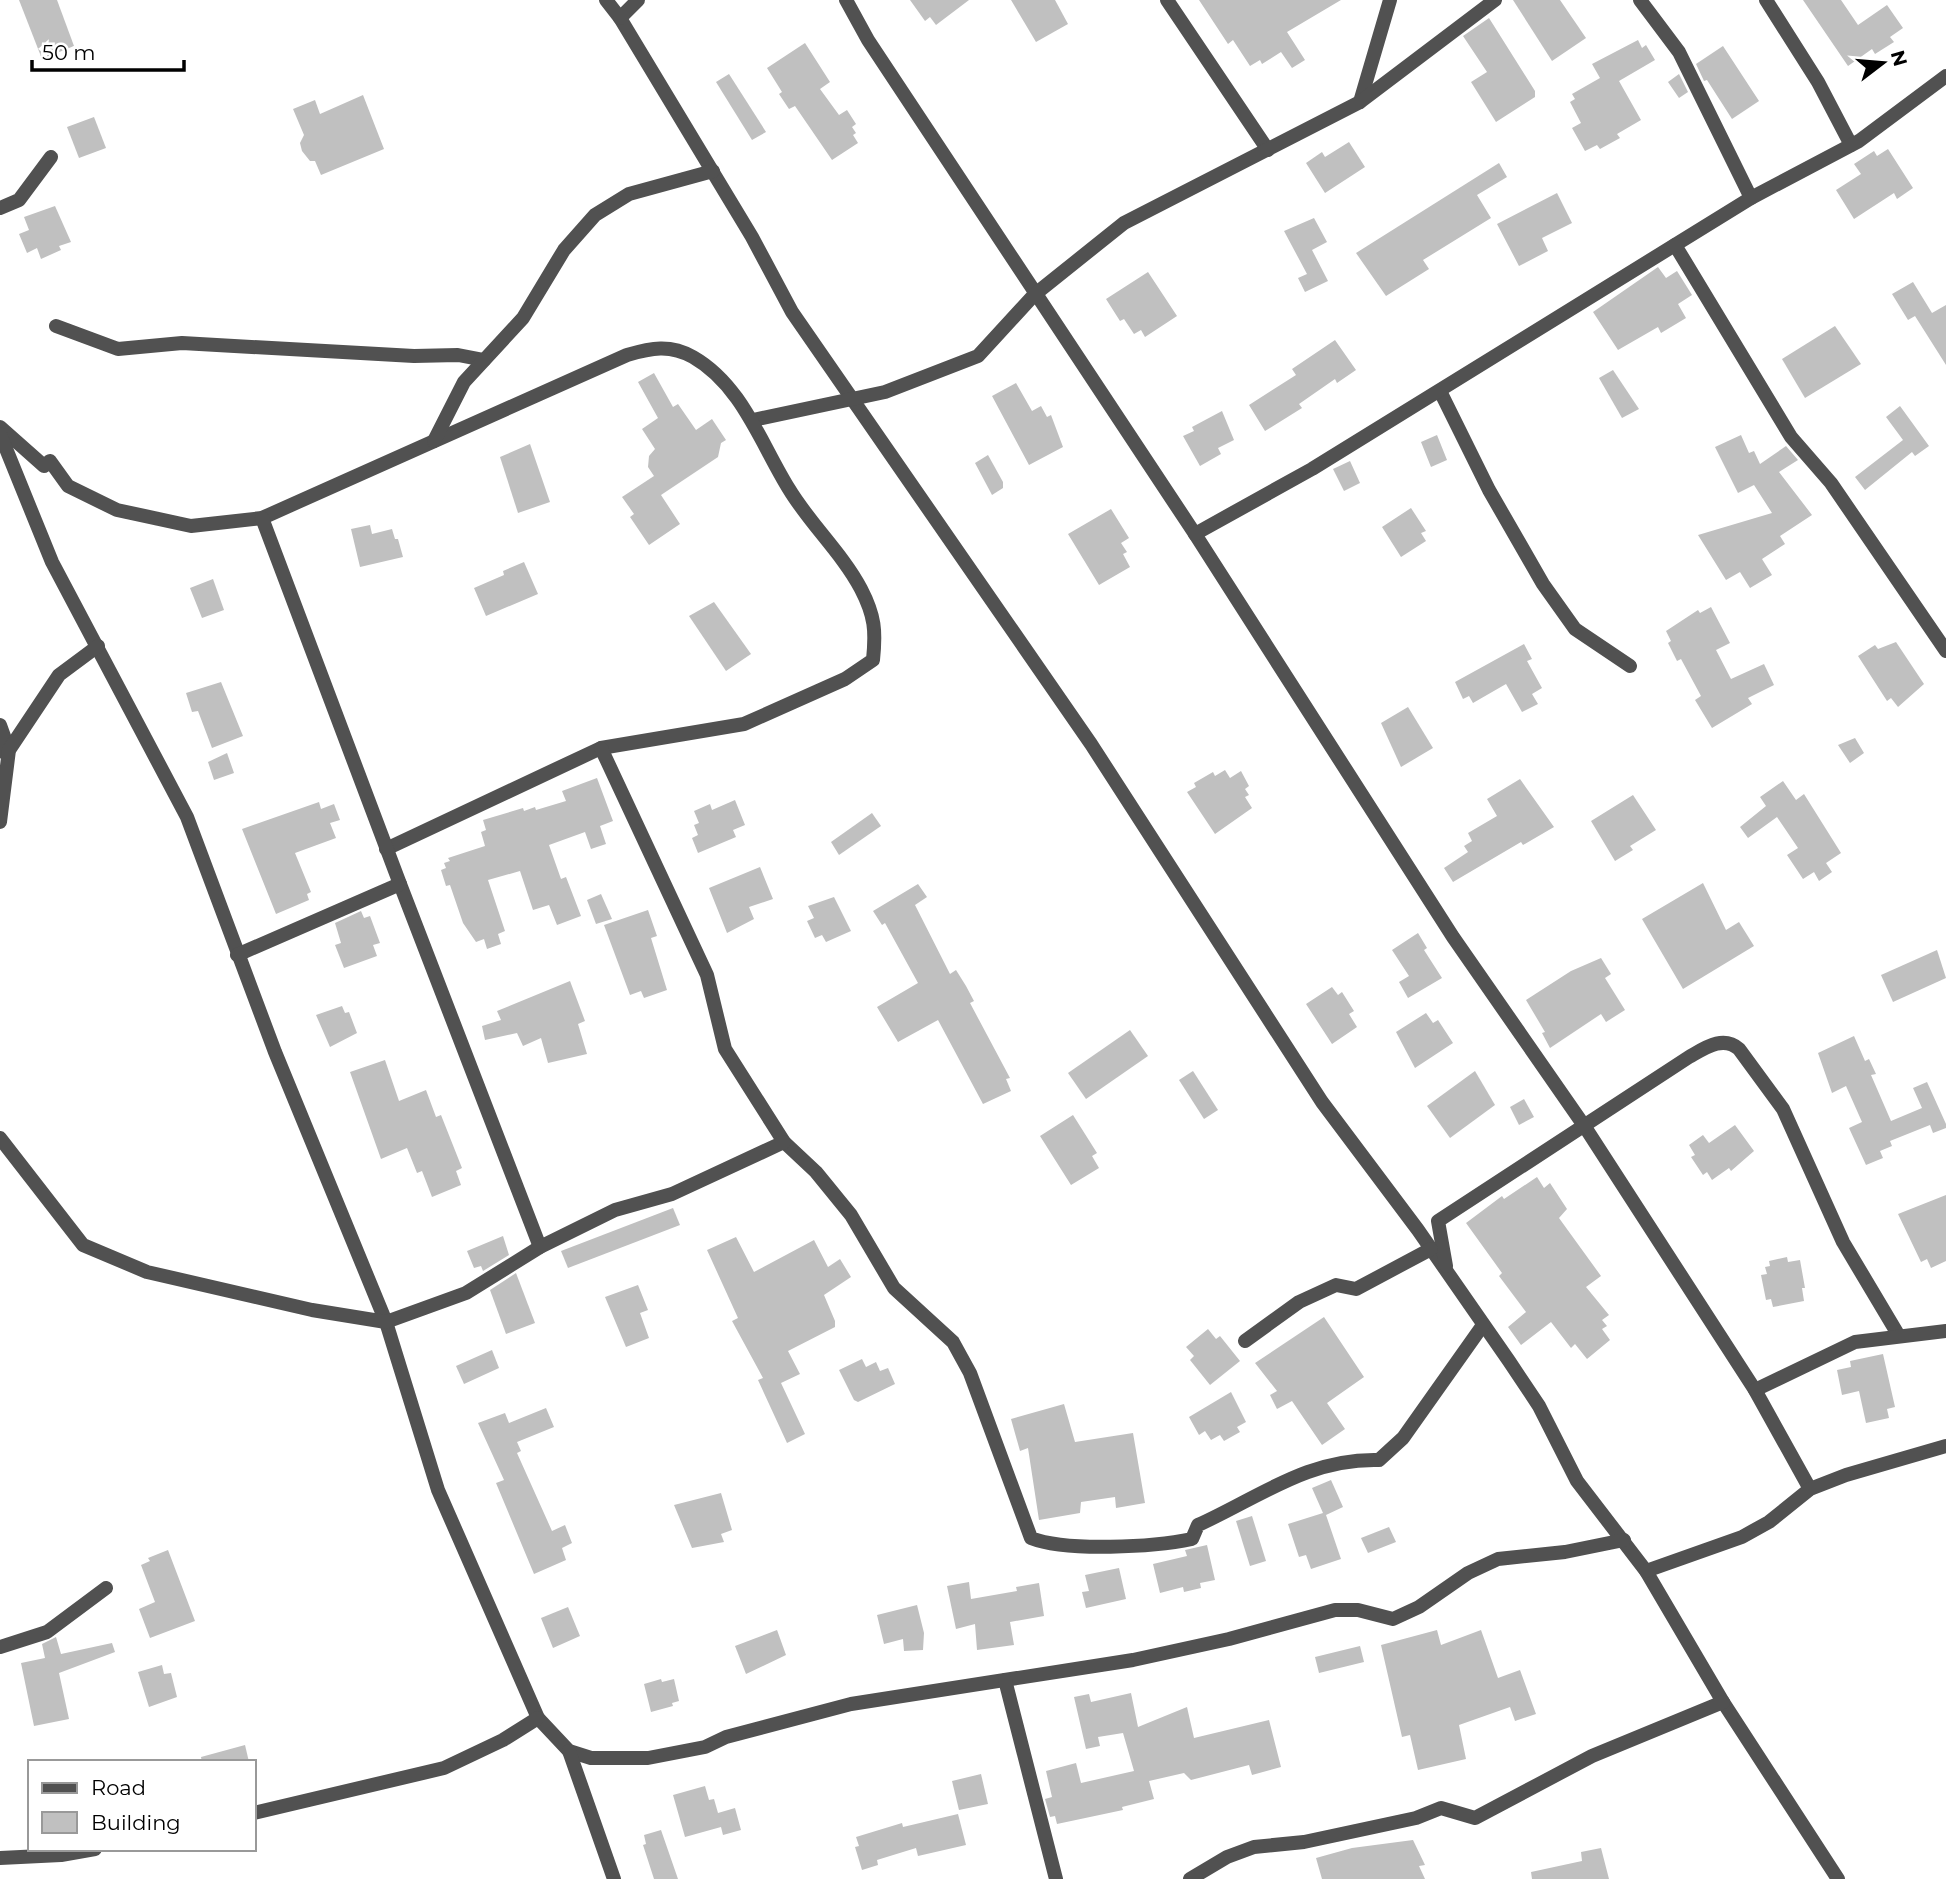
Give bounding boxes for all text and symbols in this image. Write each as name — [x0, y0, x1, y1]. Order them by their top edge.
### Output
scale bar — [32, 28, 184, 72]
north arrow — [1848, 28, 1918, 98]
text: 50 m — [42, 40, 96, 65]
text: N — [1886, 48, 1912, 69]
legend — [28, 1760, 256, 1851]
text: Road — [91, 1775, 146, 1800]
text: Building — [91, 1810, 181, 1835]

